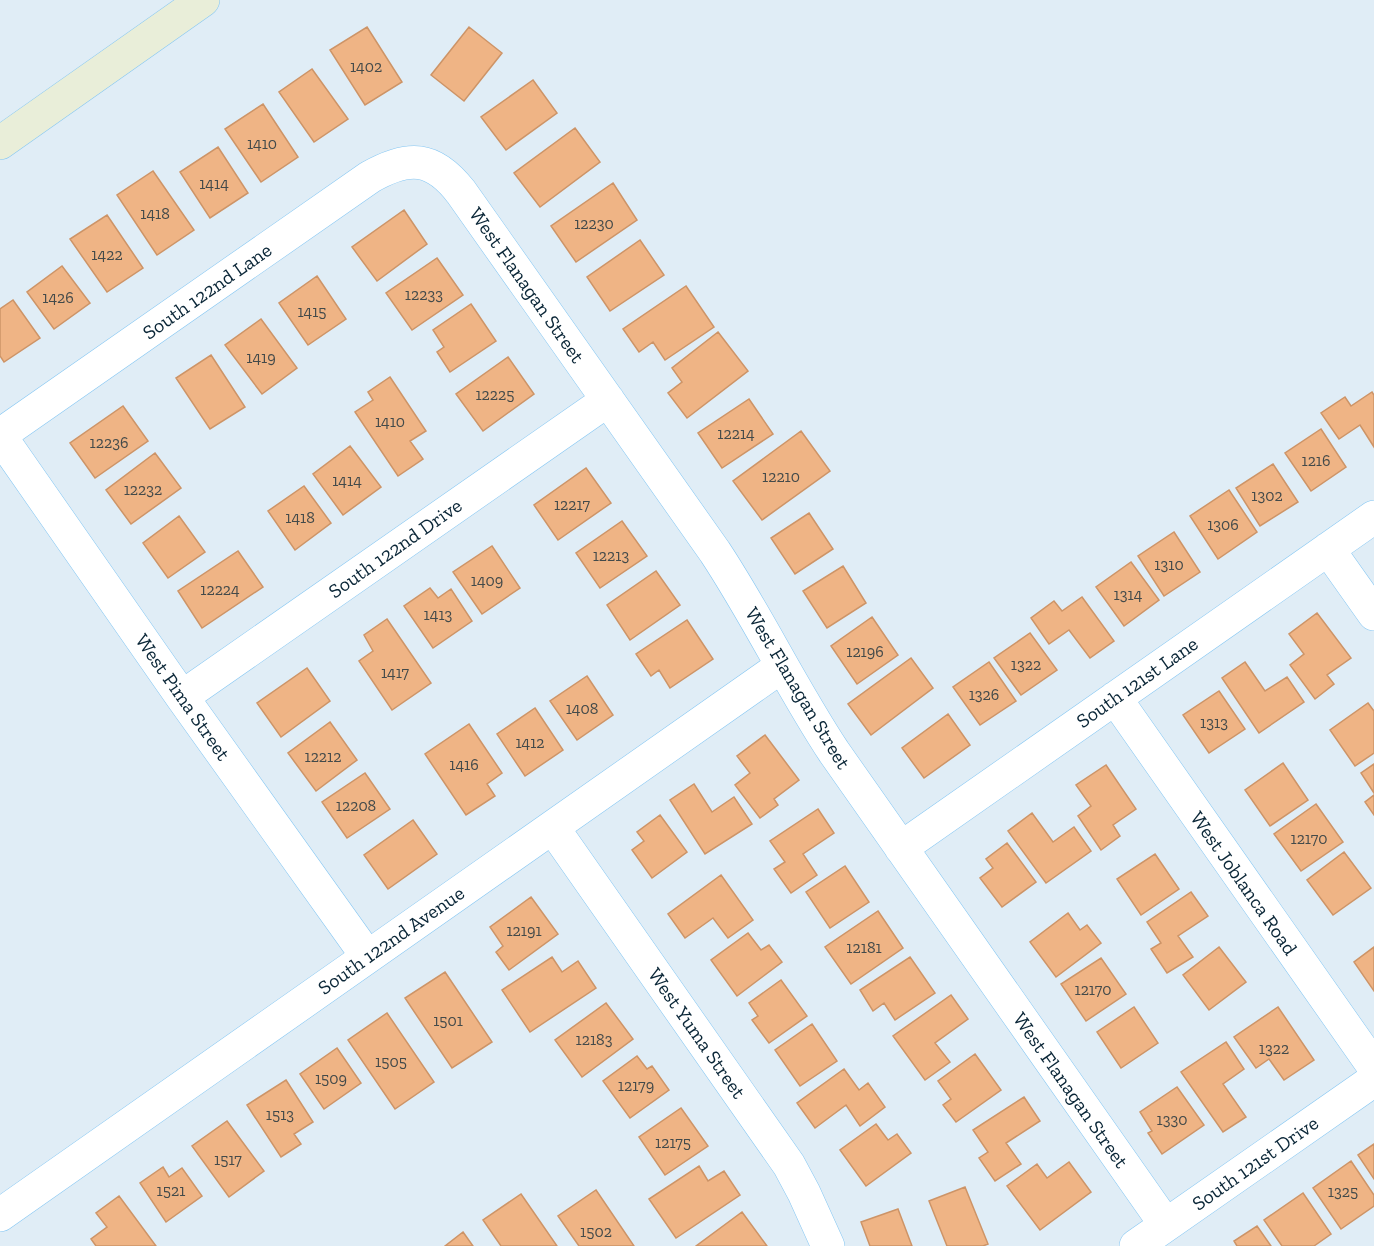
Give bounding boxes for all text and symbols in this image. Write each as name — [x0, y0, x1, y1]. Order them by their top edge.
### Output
house number: 1402 — [350, 57, 382, 76]
house number: 1410 — [247, 134, 277, 153]
house number: 1414 — [199, 174, 229, 193]
street label: West Flanagan Street — [464, 203, 590, 368]
house number: 1418 — [140, 204, 170, 223]
house number: 12230 — [574, 214, 614, 233]
street label: South 122nd Lane — [138, 238, 276, 344]
house number: 1422 — [91, 245, 123, 264]
house number: 12233 — [405, 285, 443, 304]
house number: 1426 — [42, 288, 74, 307]
house number: 1415 — [297, 302, 327, 321]
house number: 1419 — [246, 348, 276, 367]
house number: 12225 — [475, 385, 515, 404]
house number: 1410 — [375, 412, 405, 431]
house number: 12214 — [717, 424, 755, 443]
house number: 12236 — [90, 433, 128, 452]
house number: 1216 — [1301, 451, 1331, 470]
house number: 12210 — [762, 467, 800, 486]
house number: 1414 — [332, 471, 362, 490]
house number: 12232 — [124, 480, 162, 499]
house number: 1302 — [1251, 486, 1283, 505]
street label: South 122nd Drive — [324, 493, 466, 603]
house number: 12217 — [554, 495, 590, 514]
house number: 1418 — [285, 508, 315, 527]
house number: 1306 — [1207, 515, 1239, 534]
house number: 12213 — [593, 546, 629, 565]
house number: 1310 — [1154, 555, 1184, 574]
house number: 1409 — [471, 571, 503, 590]
house number: 12224 — [200, 580, 240, 599]
house number: 1314 — [1114, 585, 1143, 604]
street label: West Flanagan Street — [740, 603, 856, 774]
house number: 1413 — [424, 605, 453, 624]
street label: West Pima Street — [130, 629, 236, 765]
street label: South 121st Lane — [1072, 631, 1202, 733]
house number: 12196 — [846, 642, 884, 661]
house number: 1322 — [1011, 655, 1041, 674]
house number: 1417 — [381, 663, 410, 682]
house number: 1326 — [969, 685, 999, 704]
house number: 1408 — [566, 699, 598, 718]
house number: 1313 — [1200, 713, 1228, 732]
house number: 1412 — [515, 733, 545, 752]
house number: 12212 — [304, 747, 342, 766]
house number: 1416 — [449, 755, 479, 774]
house number: 12208 — [336, 796, 376, 815]
street label: West Joblanca Road — [1185, 807, 1303, 959]
house number: 12170 — [1290, 829, 1328, 848]
street label: South 122nd Avenue — [313, 881, 469, 999]
house number: 12191 — [506, 921, 542, 940]
house number: 12181 — [846, 938, 882, 957]
street label: West Yuma Street — [643, 963, 751, 1103]
house number: 12170 — [1074, 980, 1112, 999]
street label: West Flanagan Street — [1008, 1008, 1134, 1173]
house number: 1501 — [433, 1011, 463, 1030]
house number: 12183 — [576, 1030, 613, 1049]
house number: 1322 — [1259, 1039, 1289, 1058]
house number: 1505 — [375, 1052, 407, 1071]
house number: 1509 — [315, 1069, 347, 1088]
house number: 12179 — [618, 1076, 654, 1095]
house number: 1513 — [266, 1105, 294, 1124]
house number: 1330 — [1156, 1110, 1188, 1129]
street label: South 121st Drive — [1187, 1111, 1323, 1215]
house number: 12175 — [655, 1133, 691, 1152]
house number: 1517 — [214, 1150, 242, 1169]
house number: 1521 — [157, 1181, 185, 1200]
house number: 1325 — [1328, 1182, 1358, 1201]
house number: 1502 — [580, 1222, 612, 1241]

